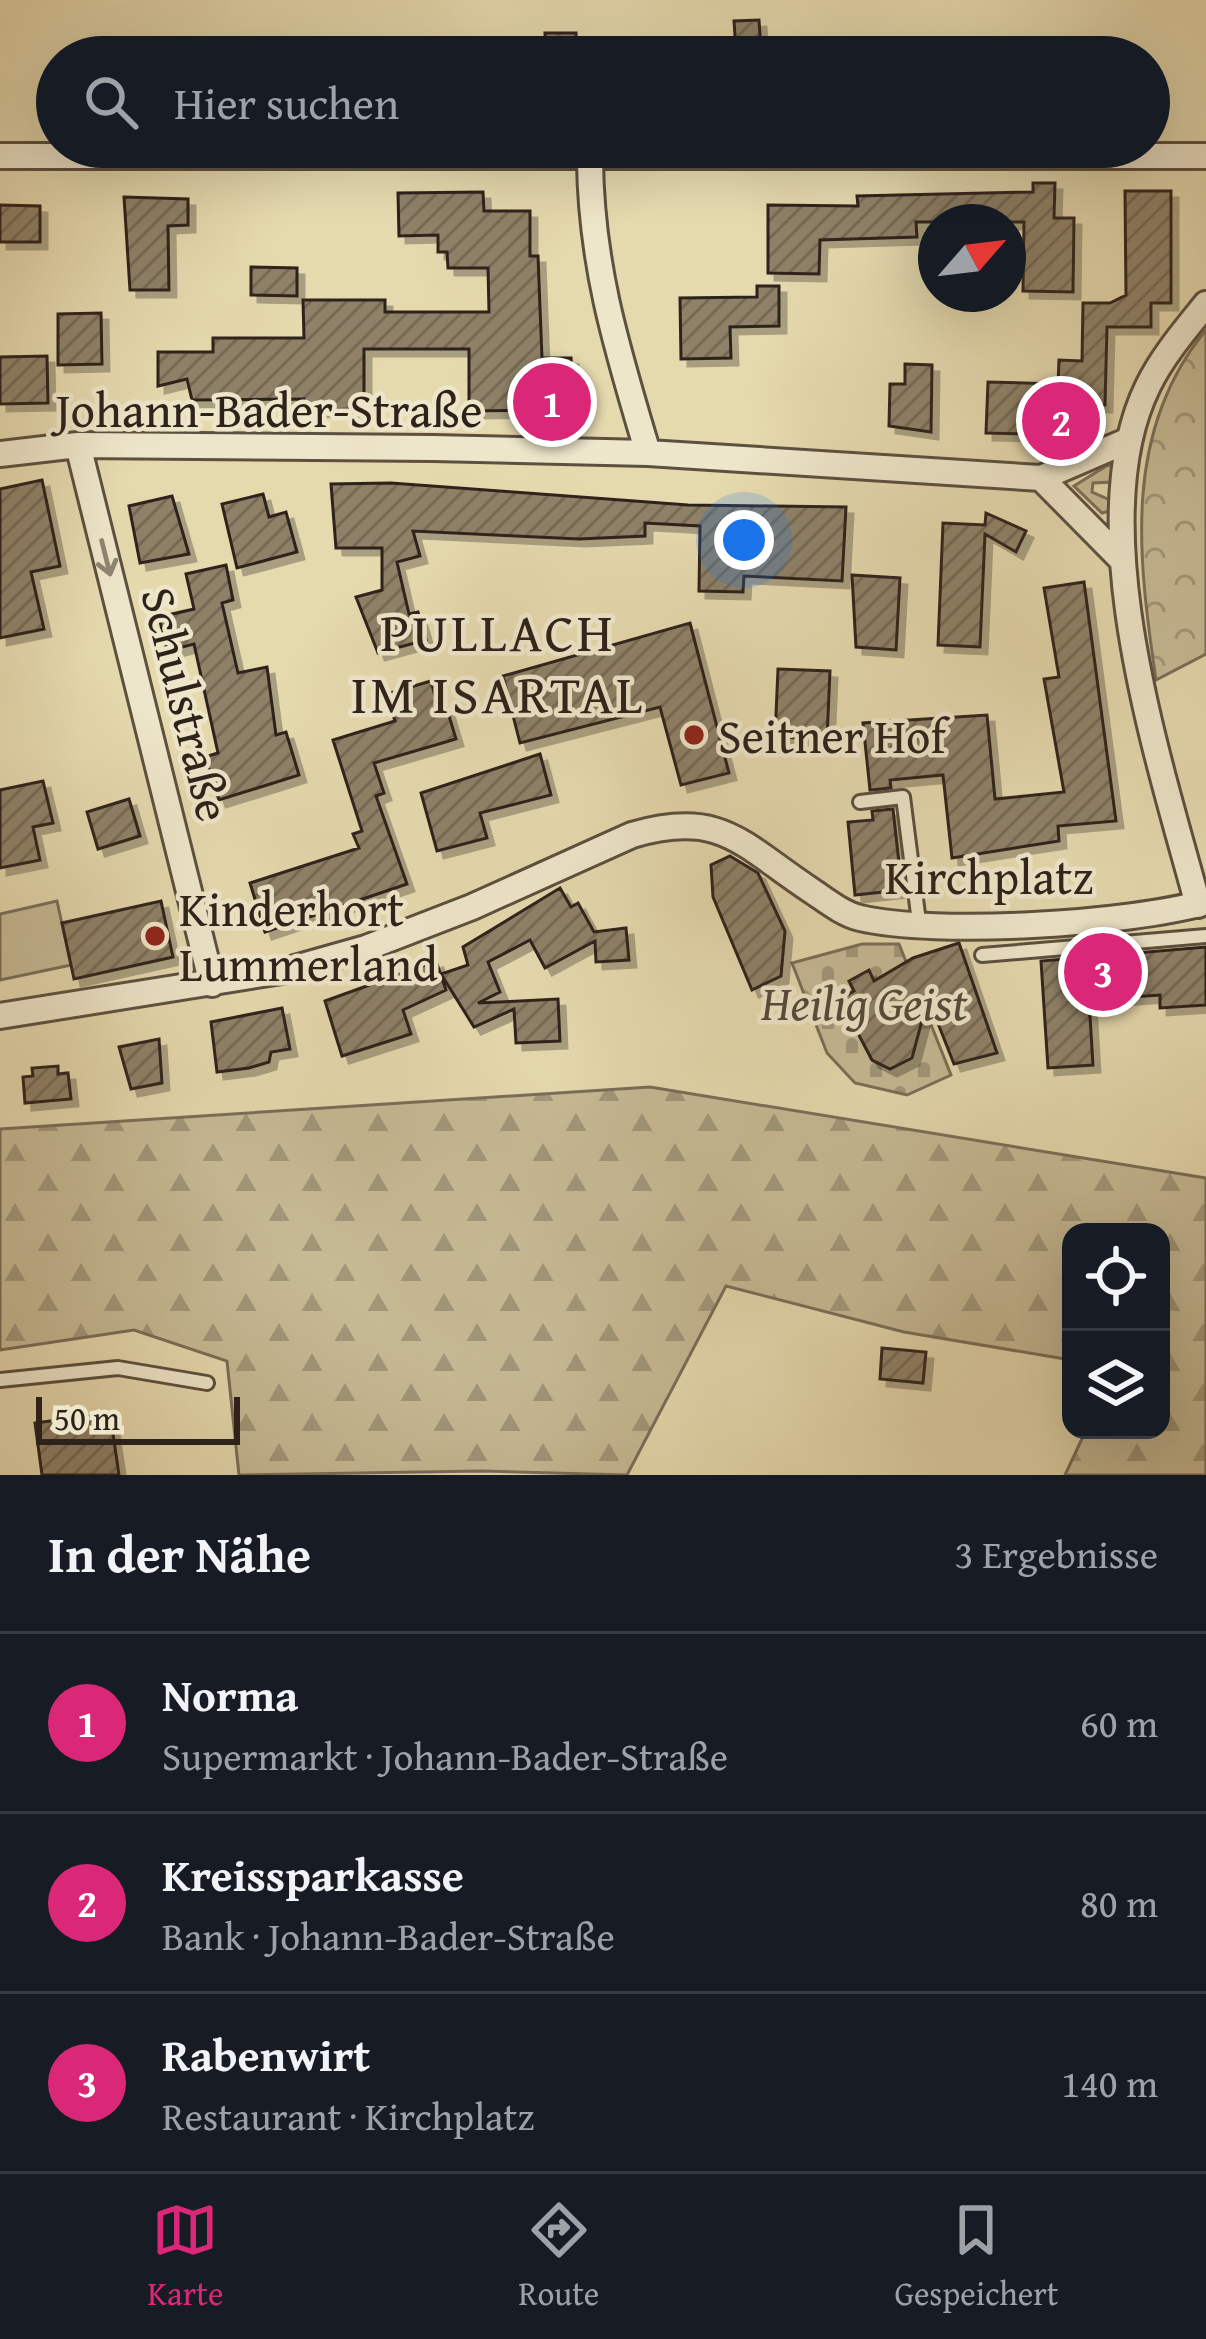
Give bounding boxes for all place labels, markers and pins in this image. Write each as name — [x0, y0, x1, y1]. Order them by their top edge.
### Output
pin: 1 — [513, 357, 591, 447]
pin: 2 — [1022, 376, 1100, 466]
place label: Seitner Hof — [718, 700, 951, 771]
marker: Seitner Hof — [681, 722, 707, 748]
place label: Kinderhort Lummerland — [179, 873, 438, 999]
marker: Kinderhort Lummerland — [142, 923, 168, 949]
pin: 3 — [1064, 927, 1142, 1017]

